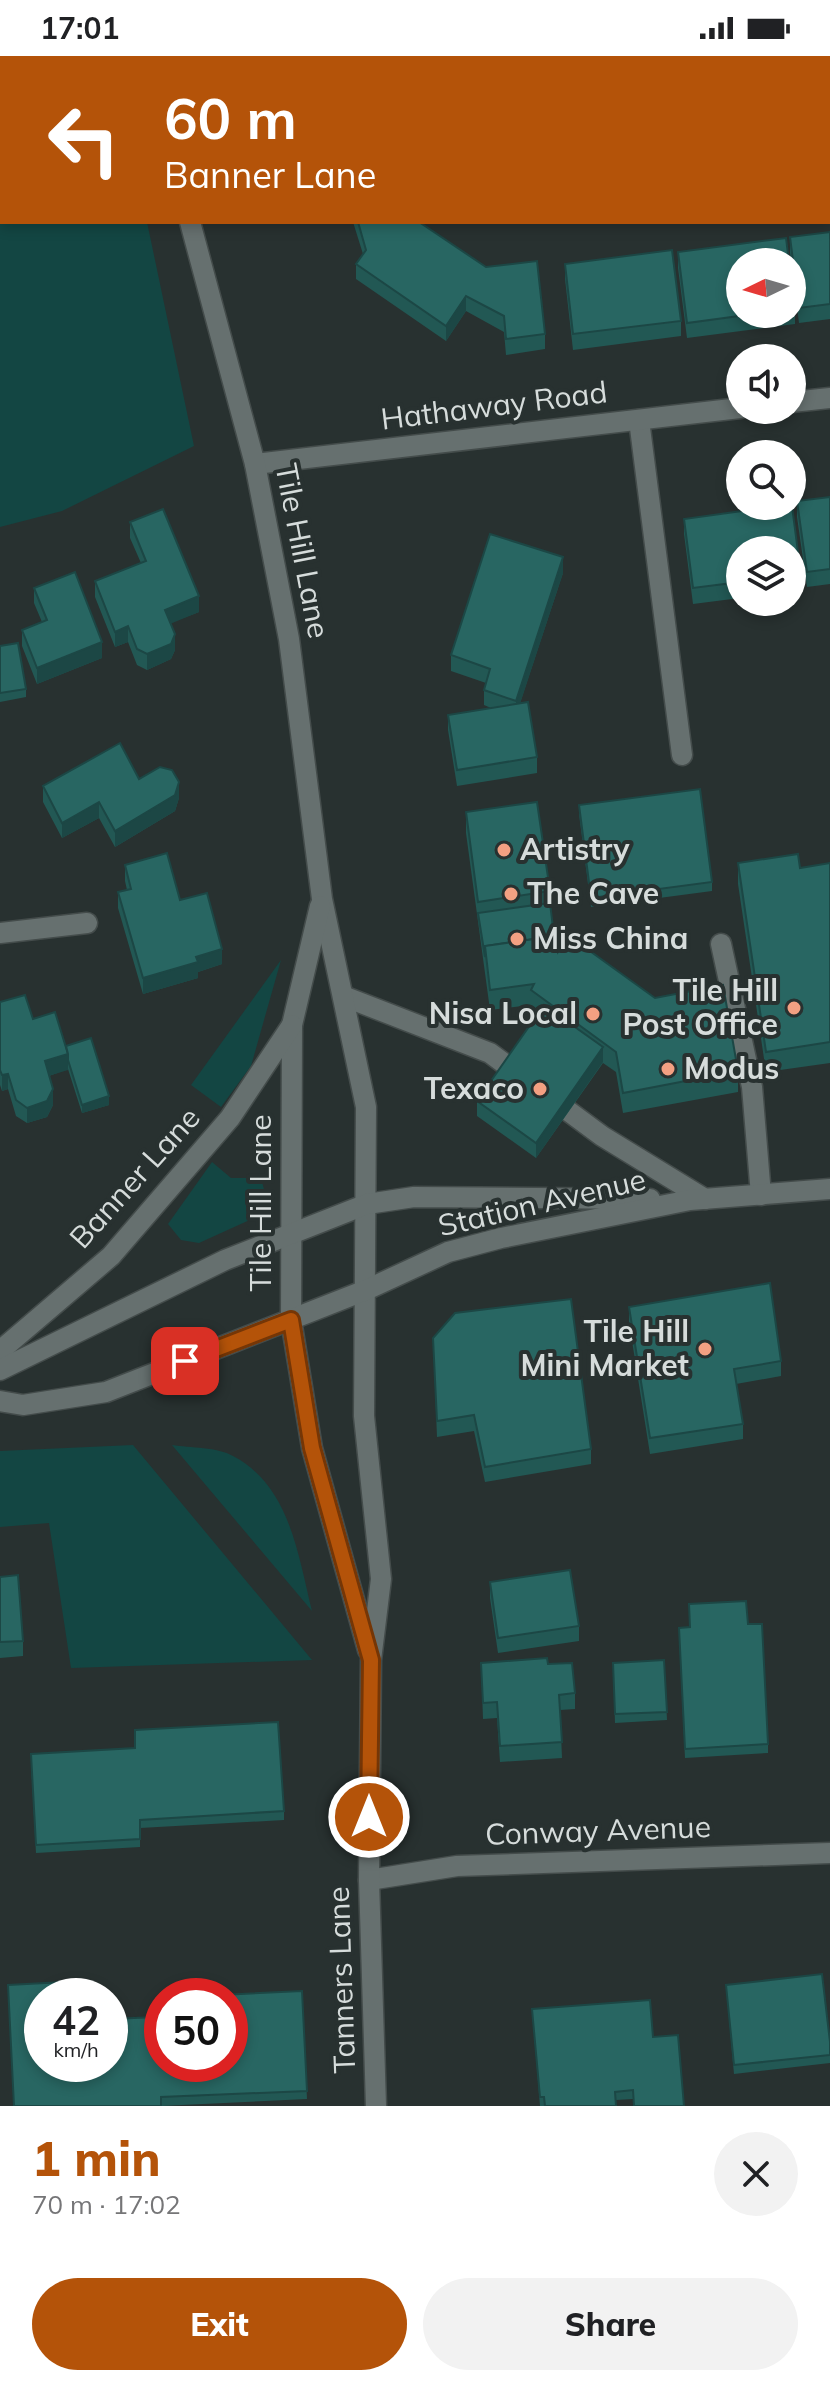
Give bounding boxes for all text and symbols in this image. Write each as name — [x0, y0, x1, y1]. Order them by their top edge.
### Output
text: 17:01 — [40, 9, 119, 47]
text: 60 m — [164, 83, 297, 153]
icon: left — [32, 88, 136, 192]
text: Banner Lane — [164, 152, 376, 197]
north arrow — [726, 248, 806, 328]
map controls — [726, 248, 806, 616]
button: sound — [726, 344, 806, 424]
street label: Hathaway Road — [378, 372, 609, 438]
button: search — [726, 440, 806, 520]
street label: Tile Hill Lane — [267, 460, 339, 641]
button: layers — [726, 536, 806, 616]
place label: Artistry — [520, 830, 630, 868]
marker: Artistry — [495, 841, 513, 859]
place label: The Cave — [527, 874, 659, 912]
marker: The Cave — [502, 885, 520, 903]
place label: Miss China — [533, 919, 688, 957]
marker: Miss China — [508, 930, 526, 948]
place label: Tile Hill Post Office — [623, 971, 778, 1043]
place label: Nisa Local — [429, 994, 577, 1032]
marker: Tile Hill Post Office — [785, 999, 803, 1017]
marker: Nisa Local — [584, 1005, 602, 1023]
place label: Modus — [684, 1049, 779, 1087]
marker: Modus — [659, 1060, 677, 1078]
place label: Texaco — [424, 1069, 524, 1107]
marker: Texaco — [531, 1080, 549, 1098]
street label: Banner Lane — [61, 1099, 208, 1256]
street label: Tile Hill Lane — [241, 1114, 279, 1292]
street label: Station Avenue — [434, 1160, 649, 1244]
place label: Tile Hill Mini Market — [520, 1312, 689, 1384]
pin — [151, 1327, 219, 1395]
icon: arrive — [163, 1339, 207, 1383]
marker: Tile Hill Mini Market — [696, 1340, 714, 1358]
position arrow — [327, 1775, 411, 1859]
street label: Conway Avenue — [484, 1807, 712, 1853]
street label: Tanners Lane — [319, 1886, 363, 2074]
speed limit sign: 50 — [144, 1978, 248, 2082]
text: 42 — [52, 1995, 100, 2045]
text: km/h — [53, 2037, 99, 2062]
text: 1 min — [32, 2128, 161, 2188]
button: close — [714, 2132, 798, 2216]
text: 70 m · 17:02 — [32, 2188, 181, 2221]
button: Exit — [32, 2278, 407, 2370]
button: Share — [423, 2278, 798, 2370]

